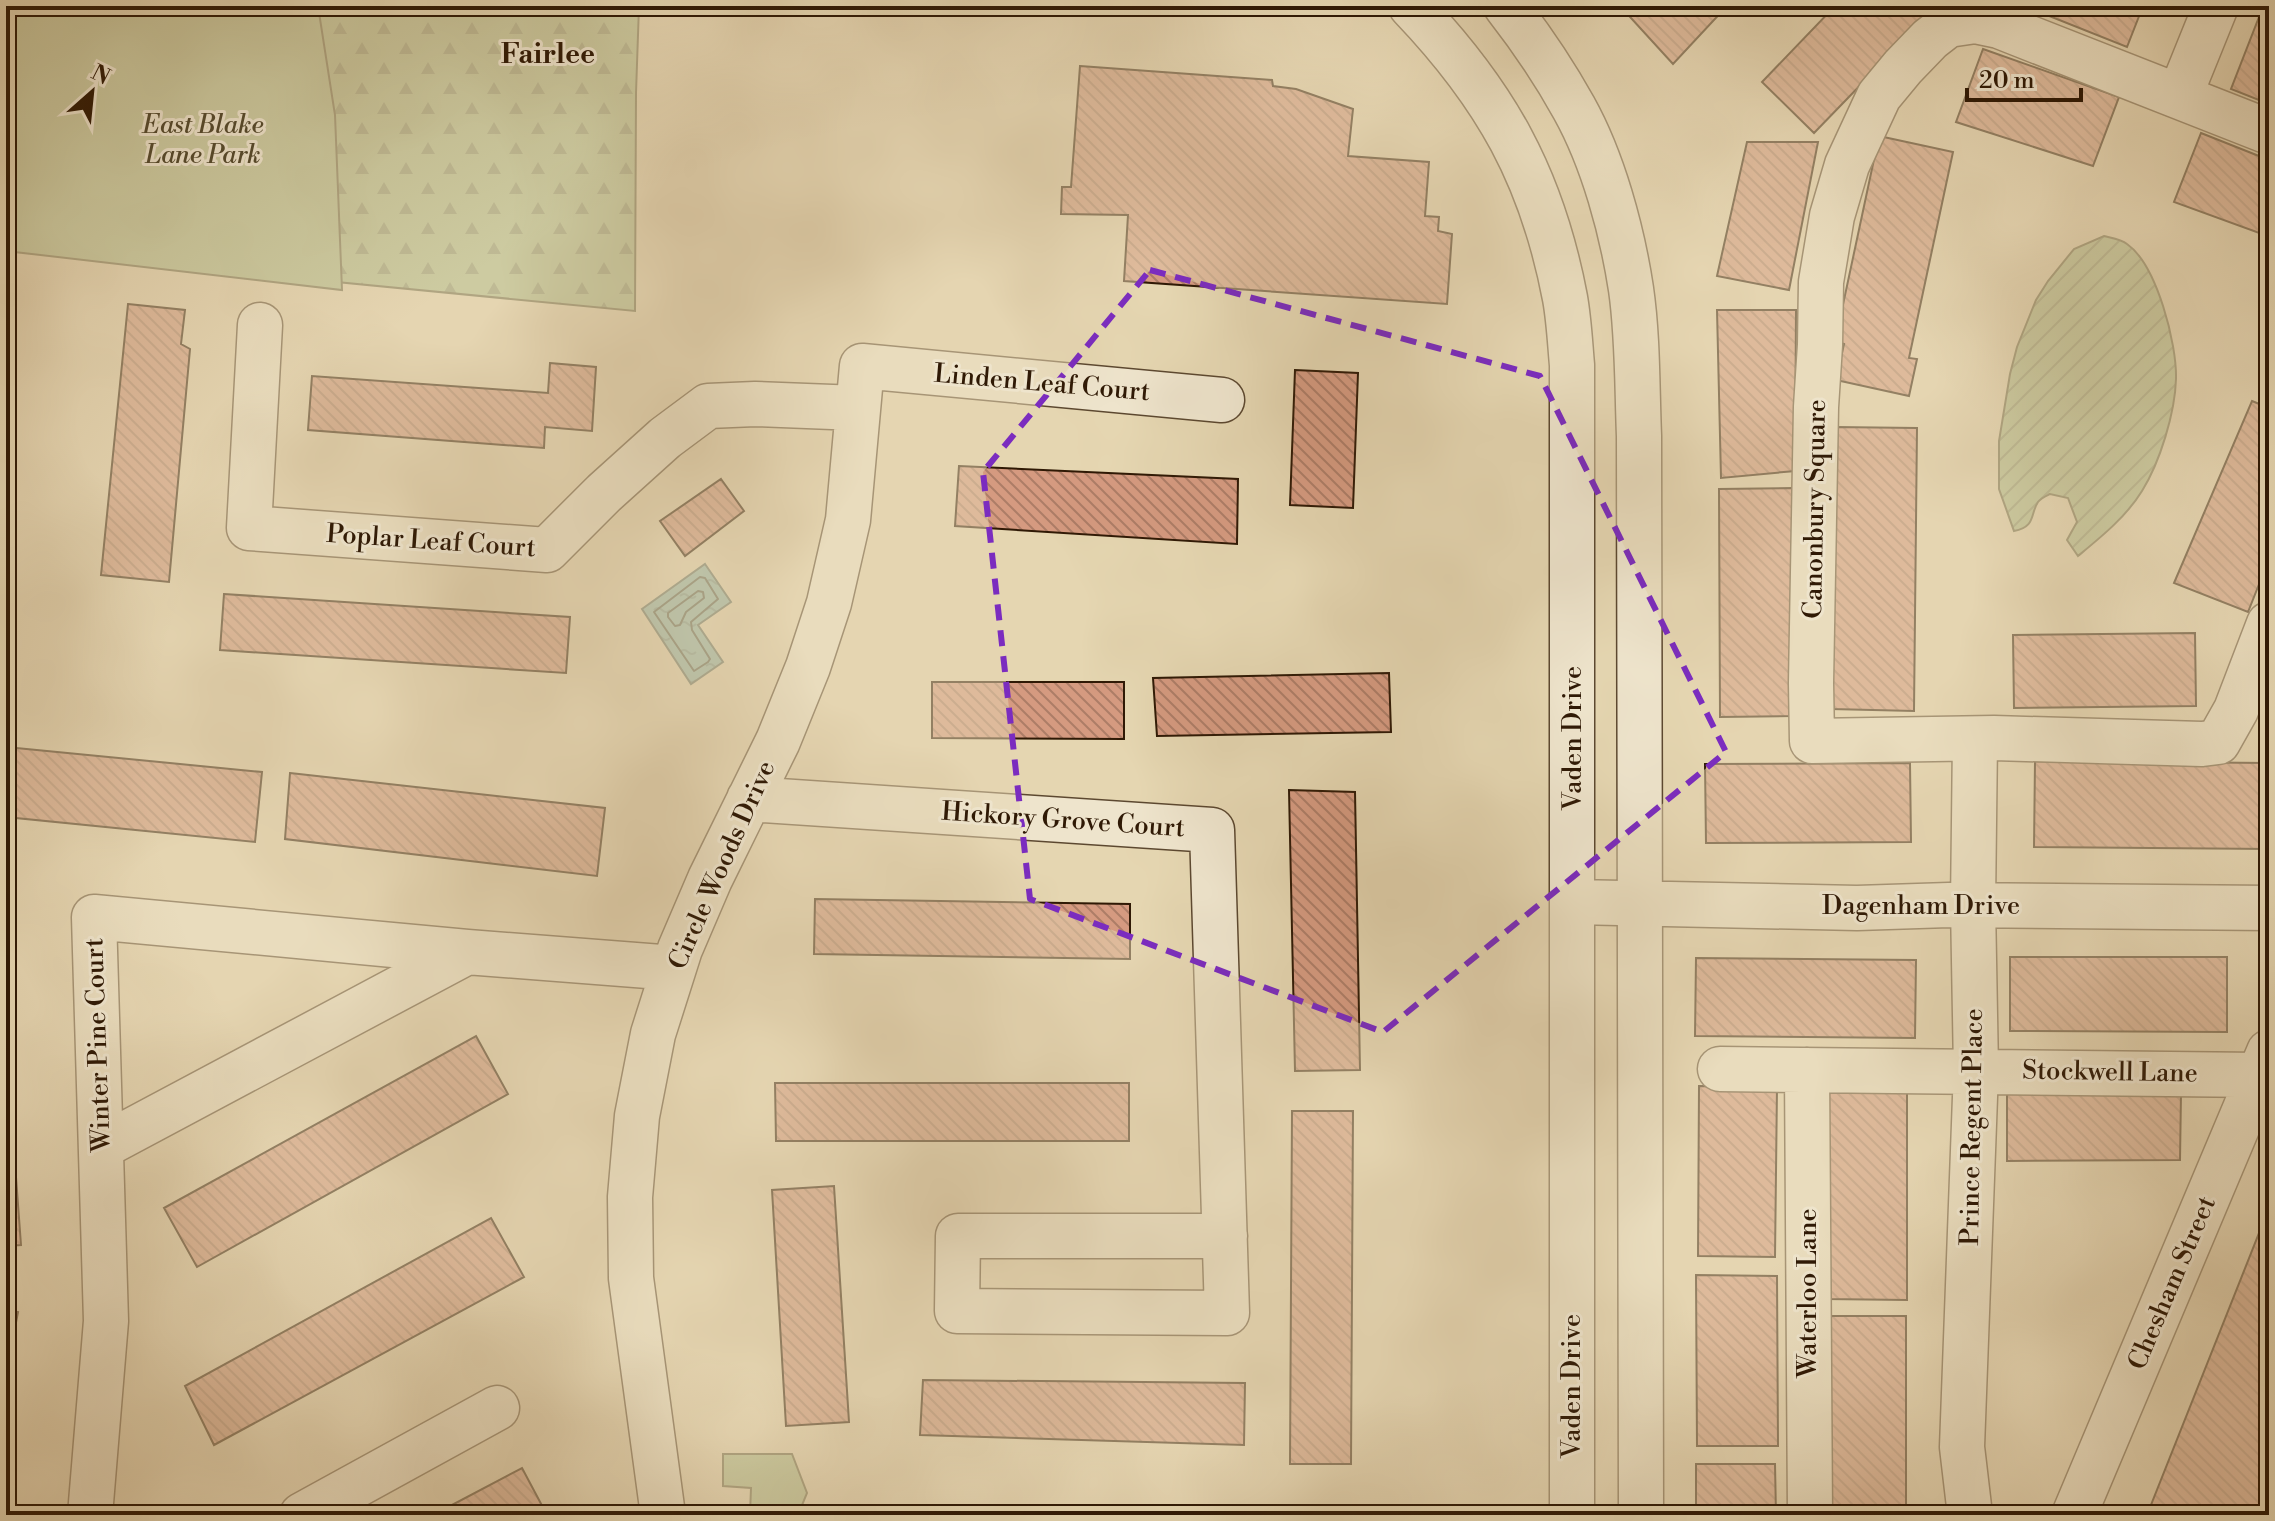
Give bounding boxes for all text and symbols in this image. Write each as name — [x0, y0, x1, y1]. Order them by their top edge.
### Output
district label: Fairlee — [501, 37, 595, 72]
north arrow — [52, 52, 132, 132]
scale bar — [1967, 52, 2081, 102]
text: N — [87, 60, 115, 92]
text: 20 m — [1979, 66, 2035, 96]
park label: East Blake Lane Park — [141, 109, 264, 171]
street label: Linden Leaf Court — [933, 358, 1151, 408]
street label: Canonbury Square — [1797, 399, 1833, 619]
street label: Poplar Leaf Court — [325, 518, 537, 564]
street label: Vaden Drive — [1557, 666, 1589, 811]
street label: Circle Woods Drive — [662, 756, 782, 974]
street label: Hickory Grove Court — [940, 796, 1186, 844]
street label: Dagenham Drive — [1822, 890, 2020, 922]
street label: Winter Pine Court — [78, 937, 118, 1154]
street label: Prince Regent Place — [1954, 1008, 1990, 1246]
street label: Stockwell Lane — [2022, 1054, 2198, 1090]
street label: Chesham Street — [2121, 1191, 2223, 1375]
street label: Waterloo Lane — [1792, 1208, 1824, 1379]
street label: Vaden Drive — [1556, 1314, 1588, 1459]

